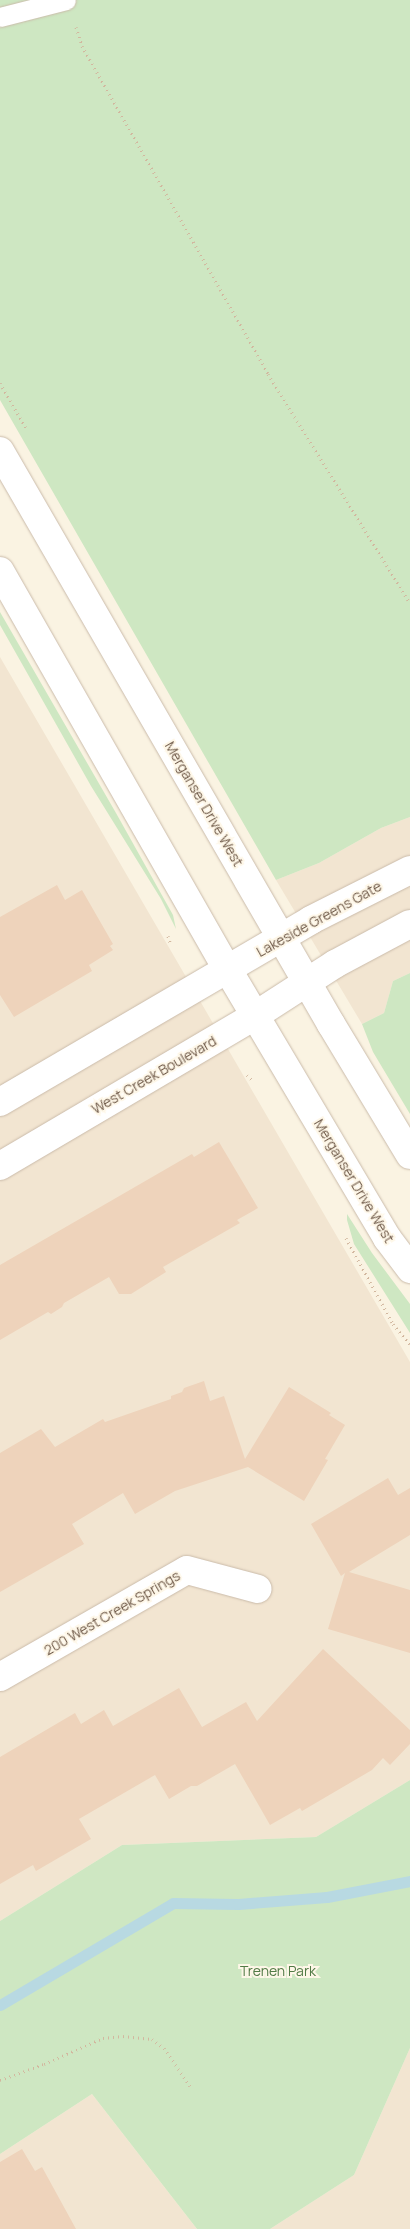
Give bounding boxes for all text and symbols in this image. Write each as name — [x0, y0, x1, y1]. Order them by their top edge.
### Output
street label: Merganser Drive West — [161, 739, 247, 869]
street label: Lakeside Greens Gate — [254, 878, 384, 960]
street label: West Creek Boulevard — [89, 1032, 219, 1118]
street label: Merganser Drive West — [310, 1116, 398, 1246]
street label: 200 West Creek Springs — [41, 1567, 183, 1659]
park label: Trenen Park — [240, 1963, 316, 1979]

